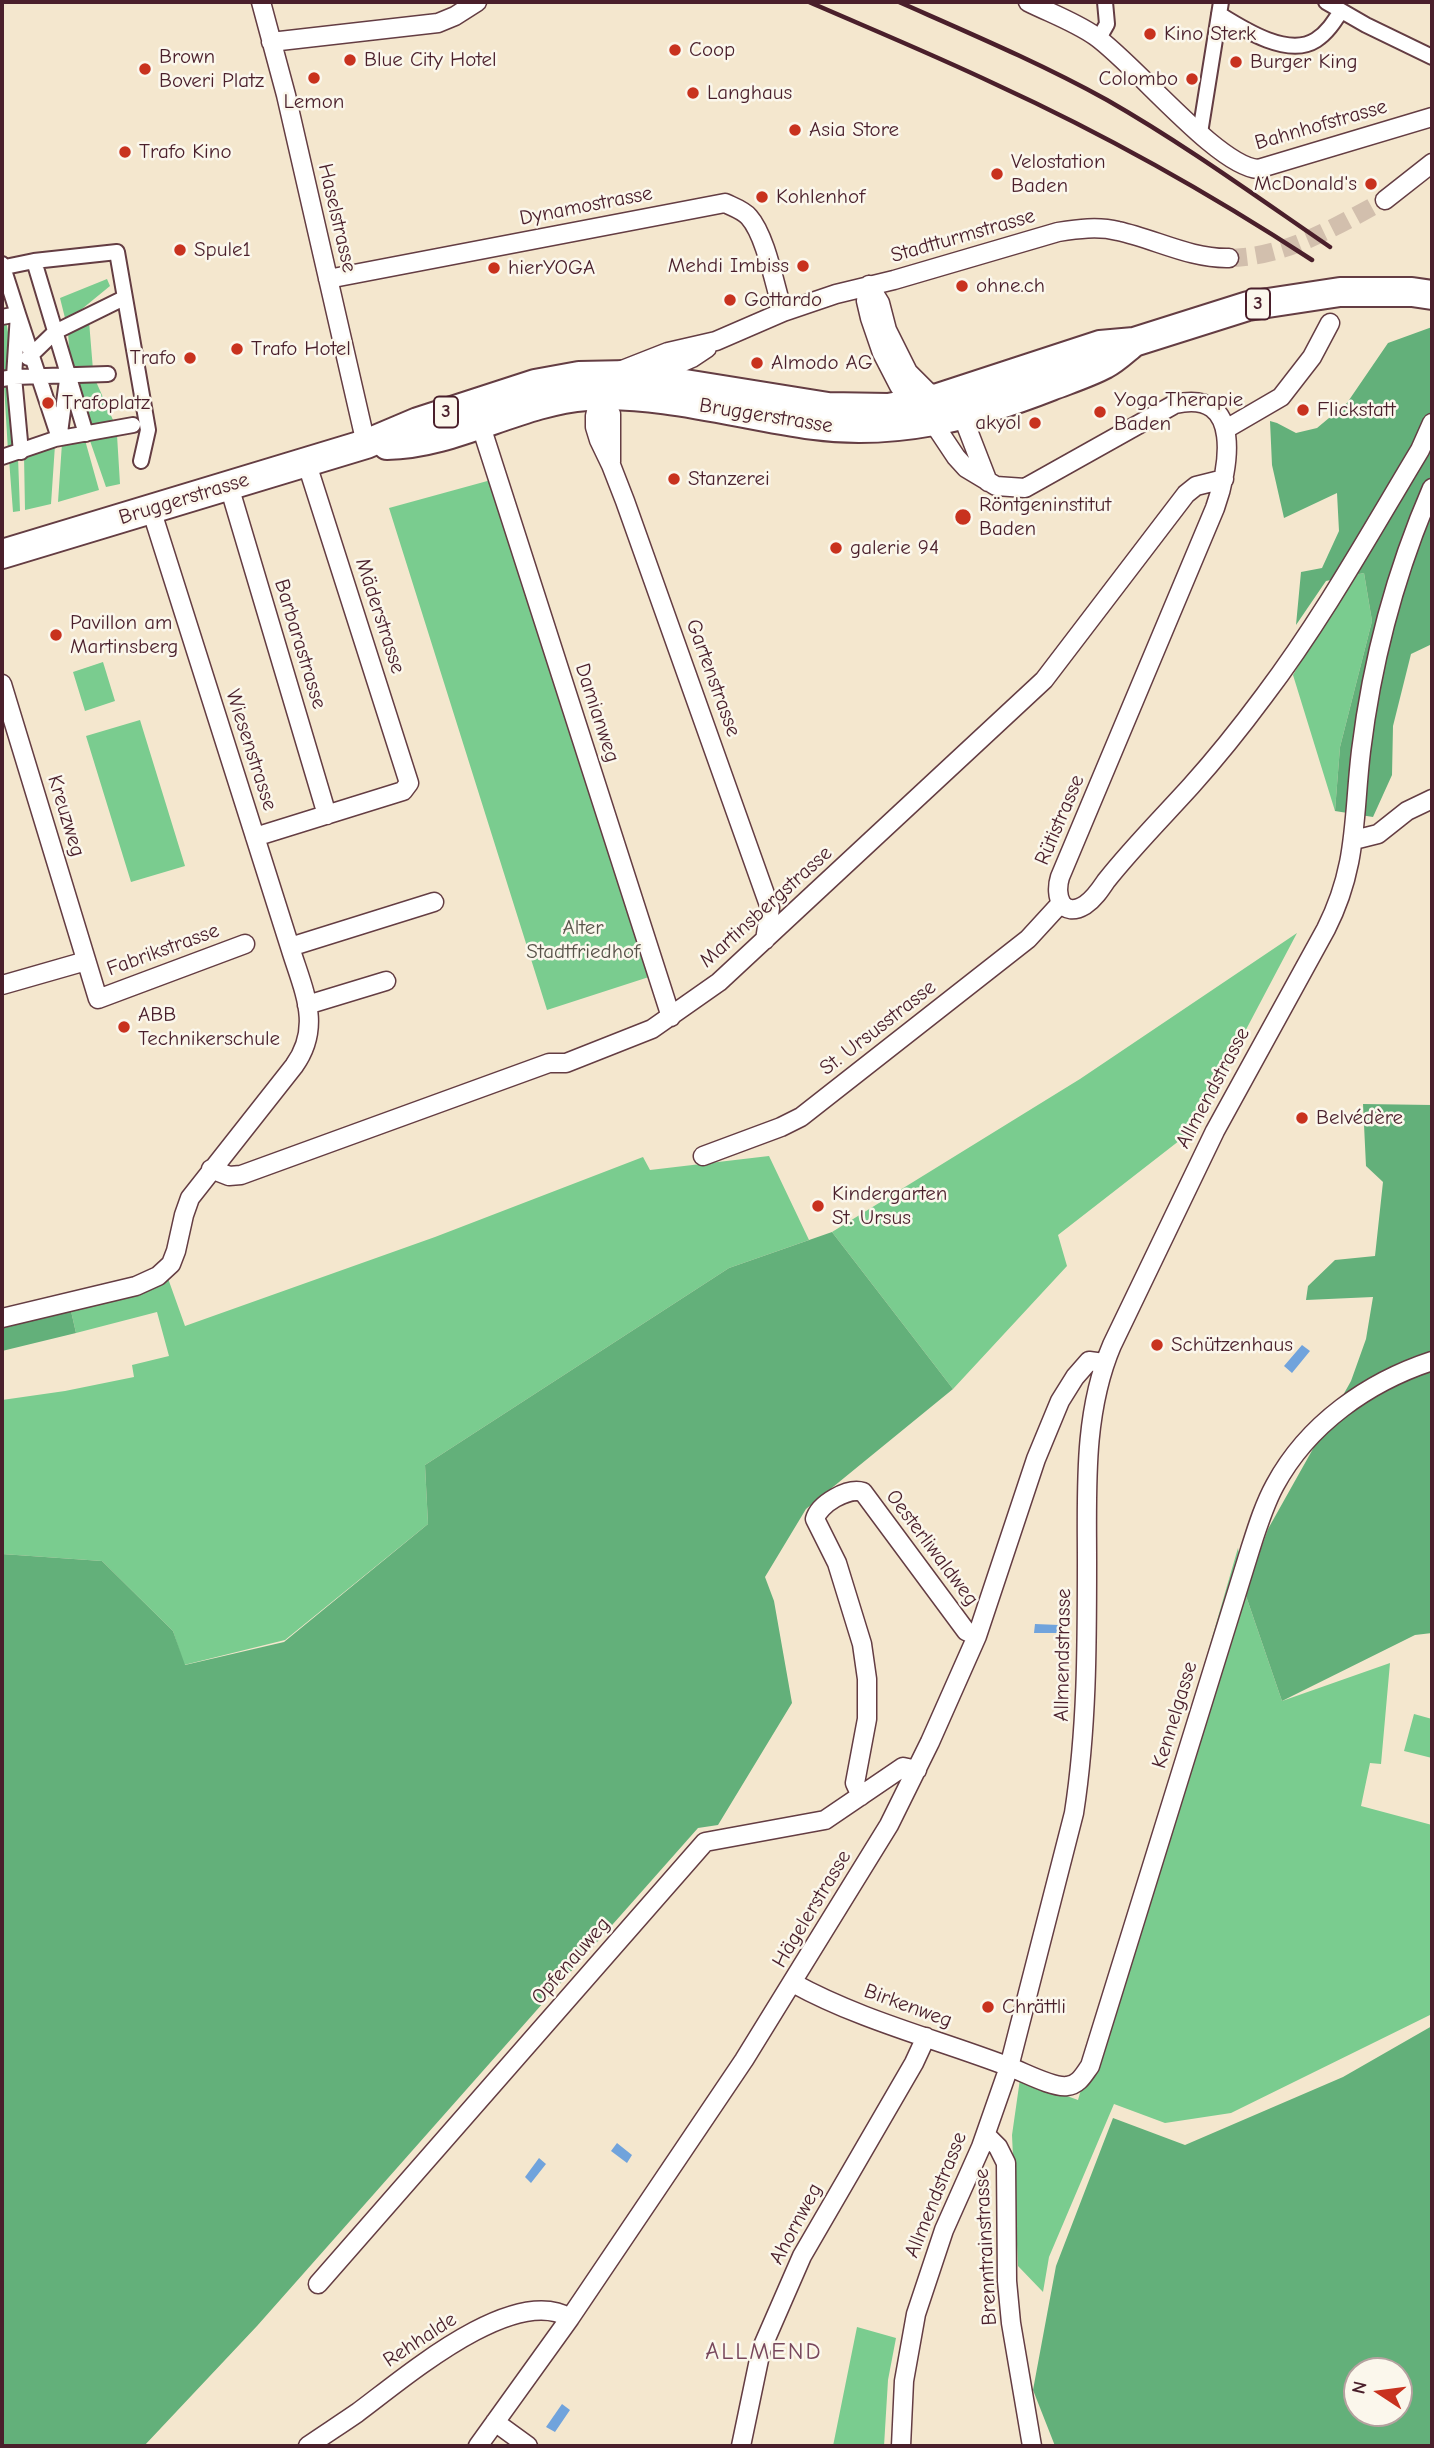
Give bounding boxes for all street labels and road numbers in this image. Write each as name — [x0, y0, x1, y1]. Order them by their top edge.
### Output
street label: Bahnhofstrasse — [1252, 94, 1390, 156]
street label: Haselstrasse — [312, 161, 362, 275]
street label: Dynamostrasse — [517, 181, 655, 231]
street label: Stadtturmstrasse — [888, 203, 1038, 269]
road number: 3 — [1246, 288, 1270, 320]
street label: Bruggerstrasse — [698, 393, 834, 439]
road number: 3 — [434, 396, 458, 428]
street label: Bruggerstrasse — [116, 467, 252, 531]
street label: Mäderstrasse — [349, 555, 411, 677]
street label: Barbarastrasse — [268, 576, 332, 712]
street label: Gartenstrasse — [680, 616, 746, 740]
street label: Damianweg — [569, 660, 625, 766]
street label: Wiesenstrasse — [220, 686, 282, 814]
street label: Rütistrasse — [1030, 771, 1090, 869]
street label: Kreuzweg — [42, 772, 90, 860]
street label: Martinsbergstrasse — [694, 841, 838, 973]
street label: Fabrikstrasse — [103, 918, 223, 982]
street label: St. Ursusstrasse — [815, 975, 941, 1081]
street label: Allmendstrasse — [1171, 1023, 1255, 1153]
street label: Oesterliwaldweg — [880, 1485, 984, 1611]
street label: Allmendstrasse — [1049, 1588, 1077, 1722]
street label: Kennelgasse — [1147, 1658, 1203, 1772]
street label: Hägelerstrasse — [767, 1846, 857, 1972]
street label: Opfenauweg — [526, 1912, 616, 2010]
street label: Birkenweg — [861, 1978, 955, 2034]
street label: Allmendstrasse — [899, 2128, 973, 2262]
street label: Brenntrainstrasse — [969, 2168, 1003, 2326]
street label: Ahornweg — [764, 2179, 828, 2269]
street label: Rehhalde — [379, 2307, 461, 2373]

